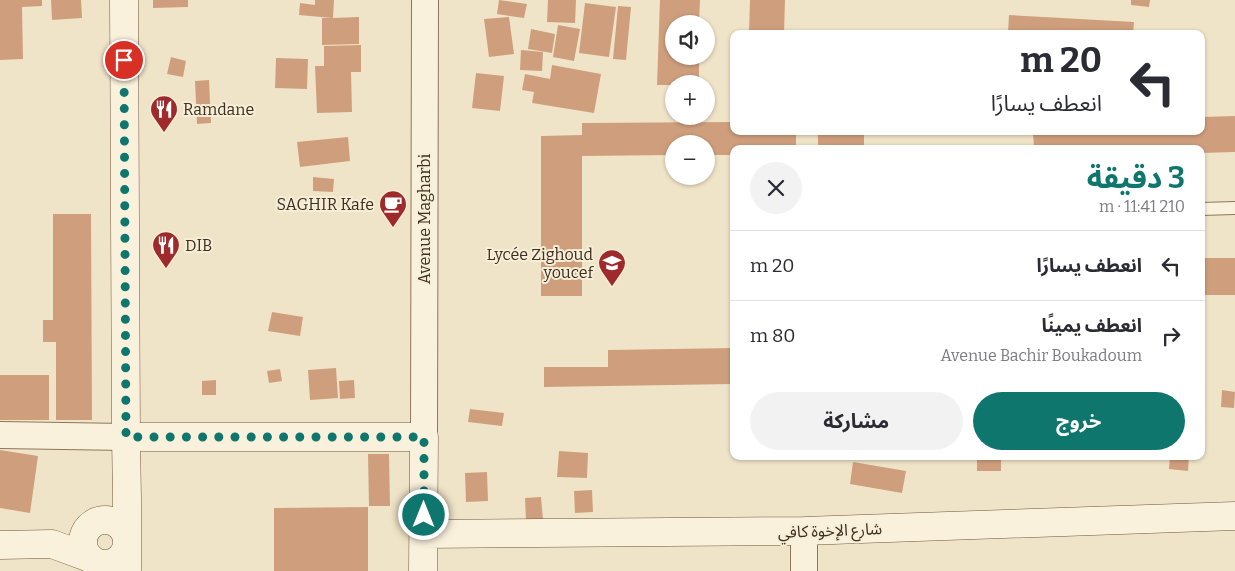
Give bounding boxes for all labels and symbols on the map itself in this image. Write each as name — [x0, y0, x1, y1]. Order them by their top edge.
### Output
pin — [103, 39, 145, 81]
restaurant icon: Ramdane — [149, 94, 179, 133]
place label: Ramdane — [183, 100, 254, 119]
street label: Avenue Magharbi — [415, 154, 434, 284]
cafe icon: SAGHIR Kafe — [378, 189, 408, 228]
place label: SAGHIR Kafe — [277, 195, 374, 214]
restaurant icon: DIB — [151, 230, 181, 269]
place label: DIB — [185, 236, 212, 255]
place label: Lycée Zighoud youcef — [486, 245, 594, 282]
school or university icon: Lycée Zighoud youcef — [597, 248, 627, 287]
position arrow — [397, 488, 449, 540]
street label: شارع الإخوة كافي — [778, 519, 883, 545]

